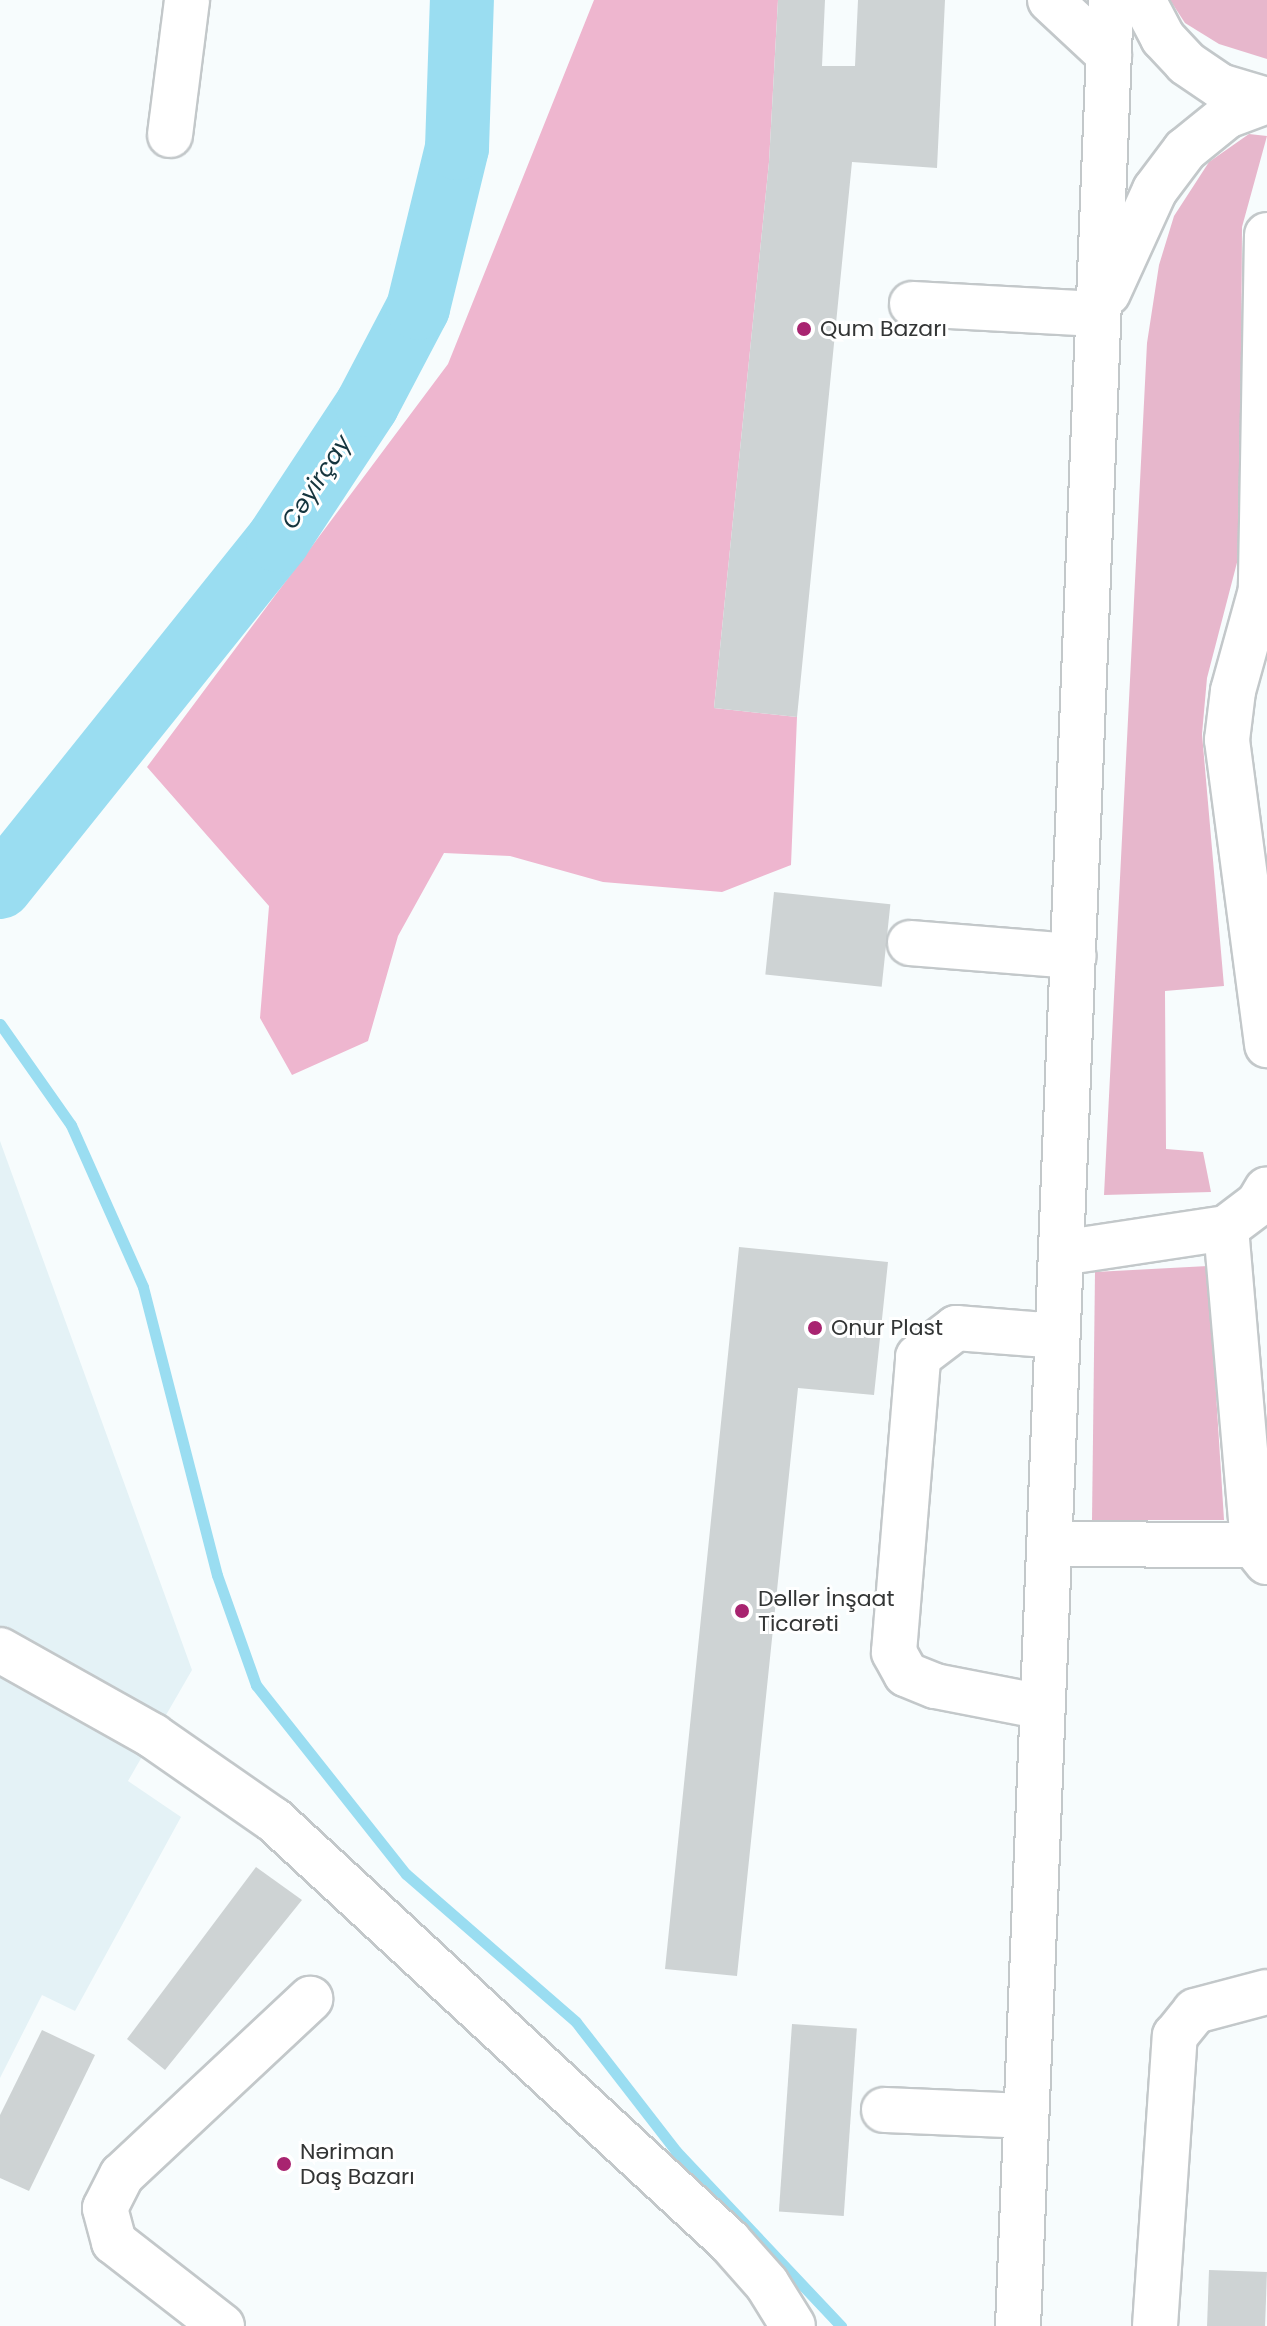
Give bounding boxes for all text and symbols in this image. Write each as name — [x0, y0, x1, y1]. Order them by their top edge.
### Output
place label: Qum Bazarı — [820, 316, 947, 342]
marker: Qum Bazarı — [795, 320, 813, 338]
water label: Cəyirçay — [275, 430, 357, 534]
place label: Onur Plast — [831, 1315, 943, 1341]
marker: Onur Plast — [806, 1319, 824, 1337]
place label: Dəllər İnşaat Ticarəti — [758, 1585, 894, 1636]
marker: Dəllər İnşaat Ticarəti — [733, 1602, 751, 1620]
place label: Nəriman Daş Bazarı — [300, 2138, 415, 2190]
marker: Nəriman Daş Bazarı — [275, 2155, 293, 2173]

